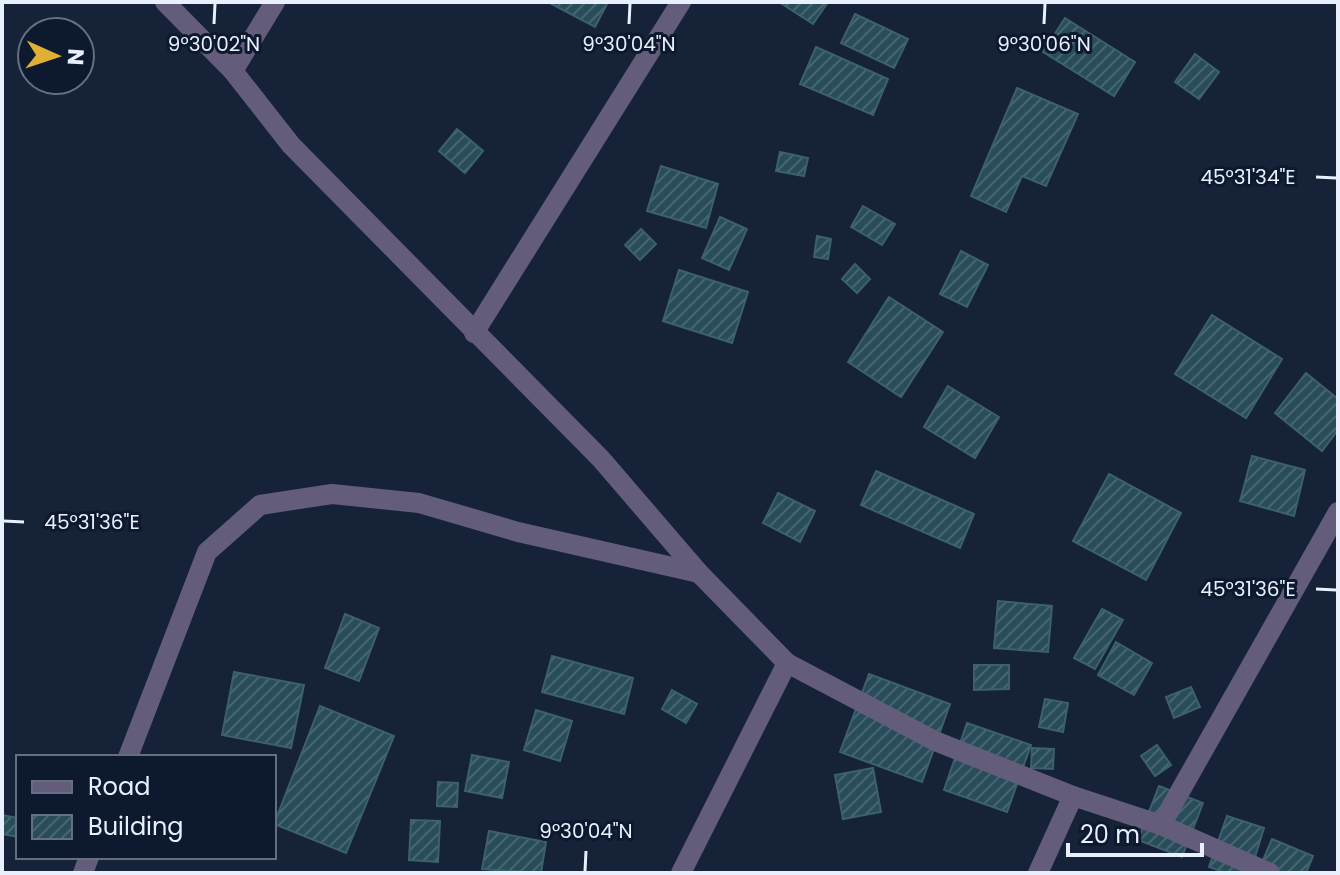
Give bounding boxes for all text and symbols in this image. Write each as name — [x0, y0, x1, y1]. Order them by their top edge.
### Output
north arrow — [16, 16, 96, 96]
text: 9°30'02"N — [168, 30, 260, 58]
text: 9°30'04"N — [582, 30, 676, 58]
text: 9°30'06"N — [997, 30, 1091, 58]
text: N — [60, 48, 91, 66]
text: 45°31'34"E — [1200, 163, 1296, 191]
text: 45°31'36"E — [44, 508, 140, 536]
text: 45°31'36"E — [1200, 575, 1296, 603]
legend — [16, 755, 276, 859]
text: Road — [88, 770, 150, 803]
scale bar — [1068, 807, 1202, 857]
text: Building — [88, 810, 184, 843]
text: 9°30'04"N — [539, 817, 633, 845]
text: 20 m — [1080, 818, 1140, 851]

